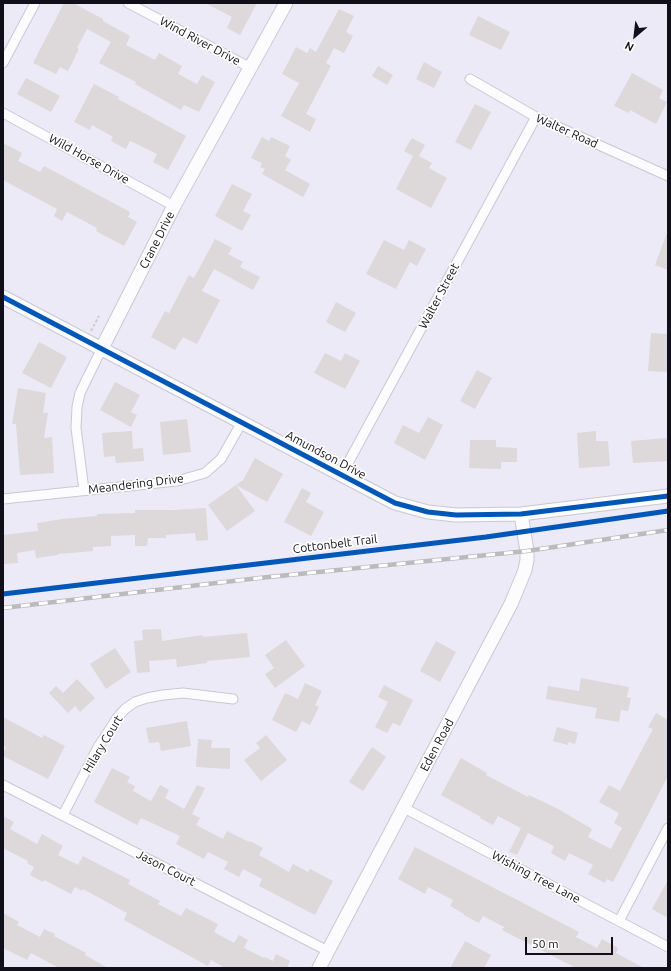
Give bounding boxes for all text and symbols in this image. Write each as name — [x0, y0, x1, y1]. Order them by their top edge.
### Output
street label: Wind River Drive — [157, 14, 243, 68]
north arrow — [615, 16, 655, 56]
text: N — [623, 39, 636, 54]
street label: Walter Road — [534, 111, 600, 151]
street label: Wild Horse Drive — [46, 131, 132, 187]
street label: Crane Drive — [136, 209, 178, 271]
street label: Walter Street — [416, 261, 462, 331]
street label: Amundson Drive — [283, 428, 369, 482]
street label: Meandering Drive — [87, 471, 185, 497]
street label: Cottonbelt Trail — [292, 532, 378, 556]
street label: Hilary Court — [80, 713, 126, 775]
street label: Eden Road — [417, 716, 457, 774]
street label: Jason Court — [134, 847, 198, 889]
street label: Wishing Tree Lane — [489, 848, 583, 906]
scale bar — [527, 929, 615, 955]
text: 50 m — [532, 937, 559, 950]

